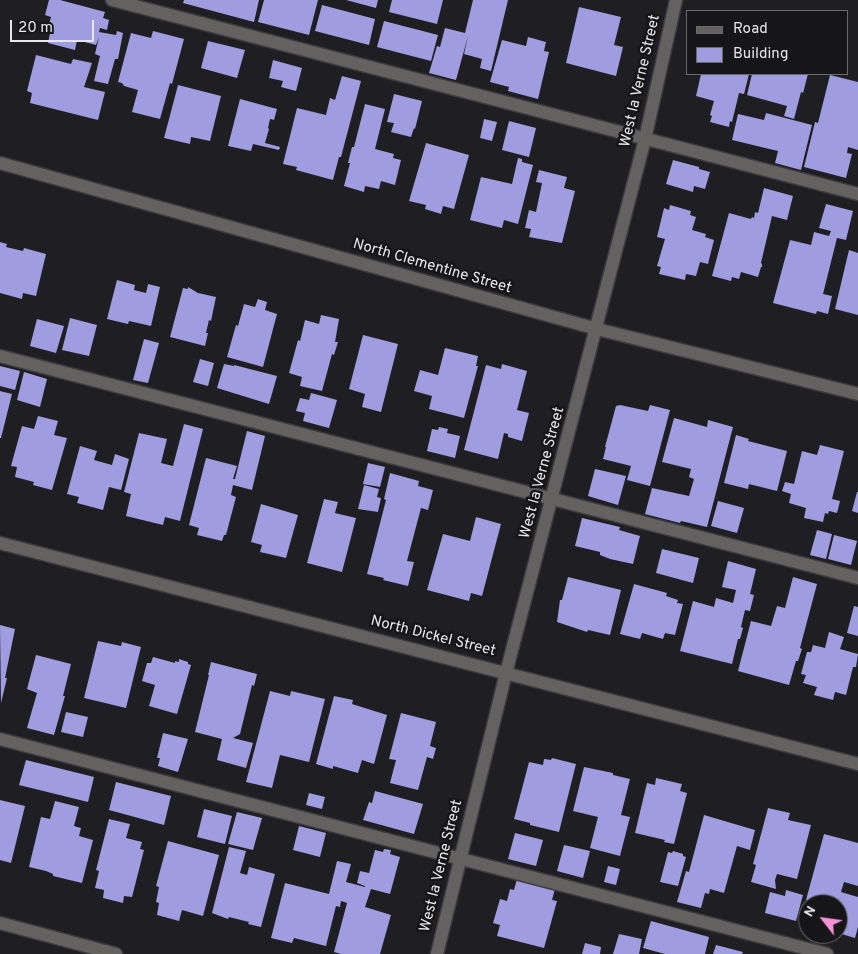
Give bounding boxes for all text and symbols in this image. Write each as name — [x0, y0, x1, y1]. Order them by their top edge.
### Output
scale bar — [12, 10, 96, 42]
legend — [686, 10, 848, 75]
street label: West la Verne Street — [617, 13, 665, 149]
text: 20 m — [18, 19, 53, 38]
text: Road — [733, 20, 768, 39]
text: Building — [733, 45, 788, 64]
street label: North Clementine Street — [351, 236, 513, 298]
street label: West la Verne Street — [517, 405, 569, 541]
street label: North Dickel Street — [369, 613, 497, 661]
street label: West la Verne Street — [417, 798, 467, 934]
north arrow — [798, 894, 848, 944]
text: N — [801, 903, 820, 920]

